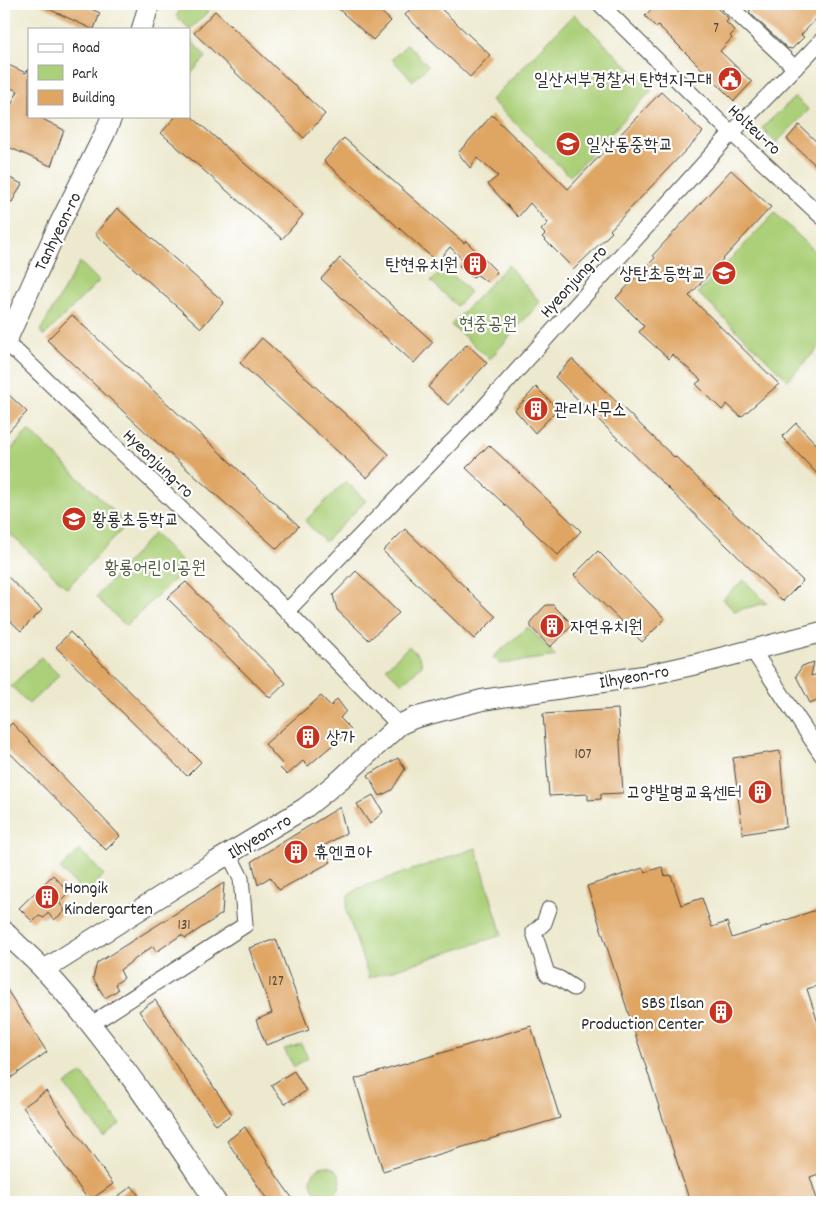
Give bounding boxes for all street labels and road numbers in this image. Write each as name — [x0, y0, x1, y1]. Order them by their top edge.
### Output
street label: Holteu-ro — [721, 100, 785, 162]
street label: Tanhyeon-ro — [29, 189, 89, 276]
street label: Hyeonjung-ro — [535, 241, 614, 325]
street label: Hyeonjung-ro — [116, 424, 198, 505]
street label: Ilhyeon-ro — [598, 660, 671, 697]
street label: Ilhyeon-ro — [224, 809, 297, 867]

